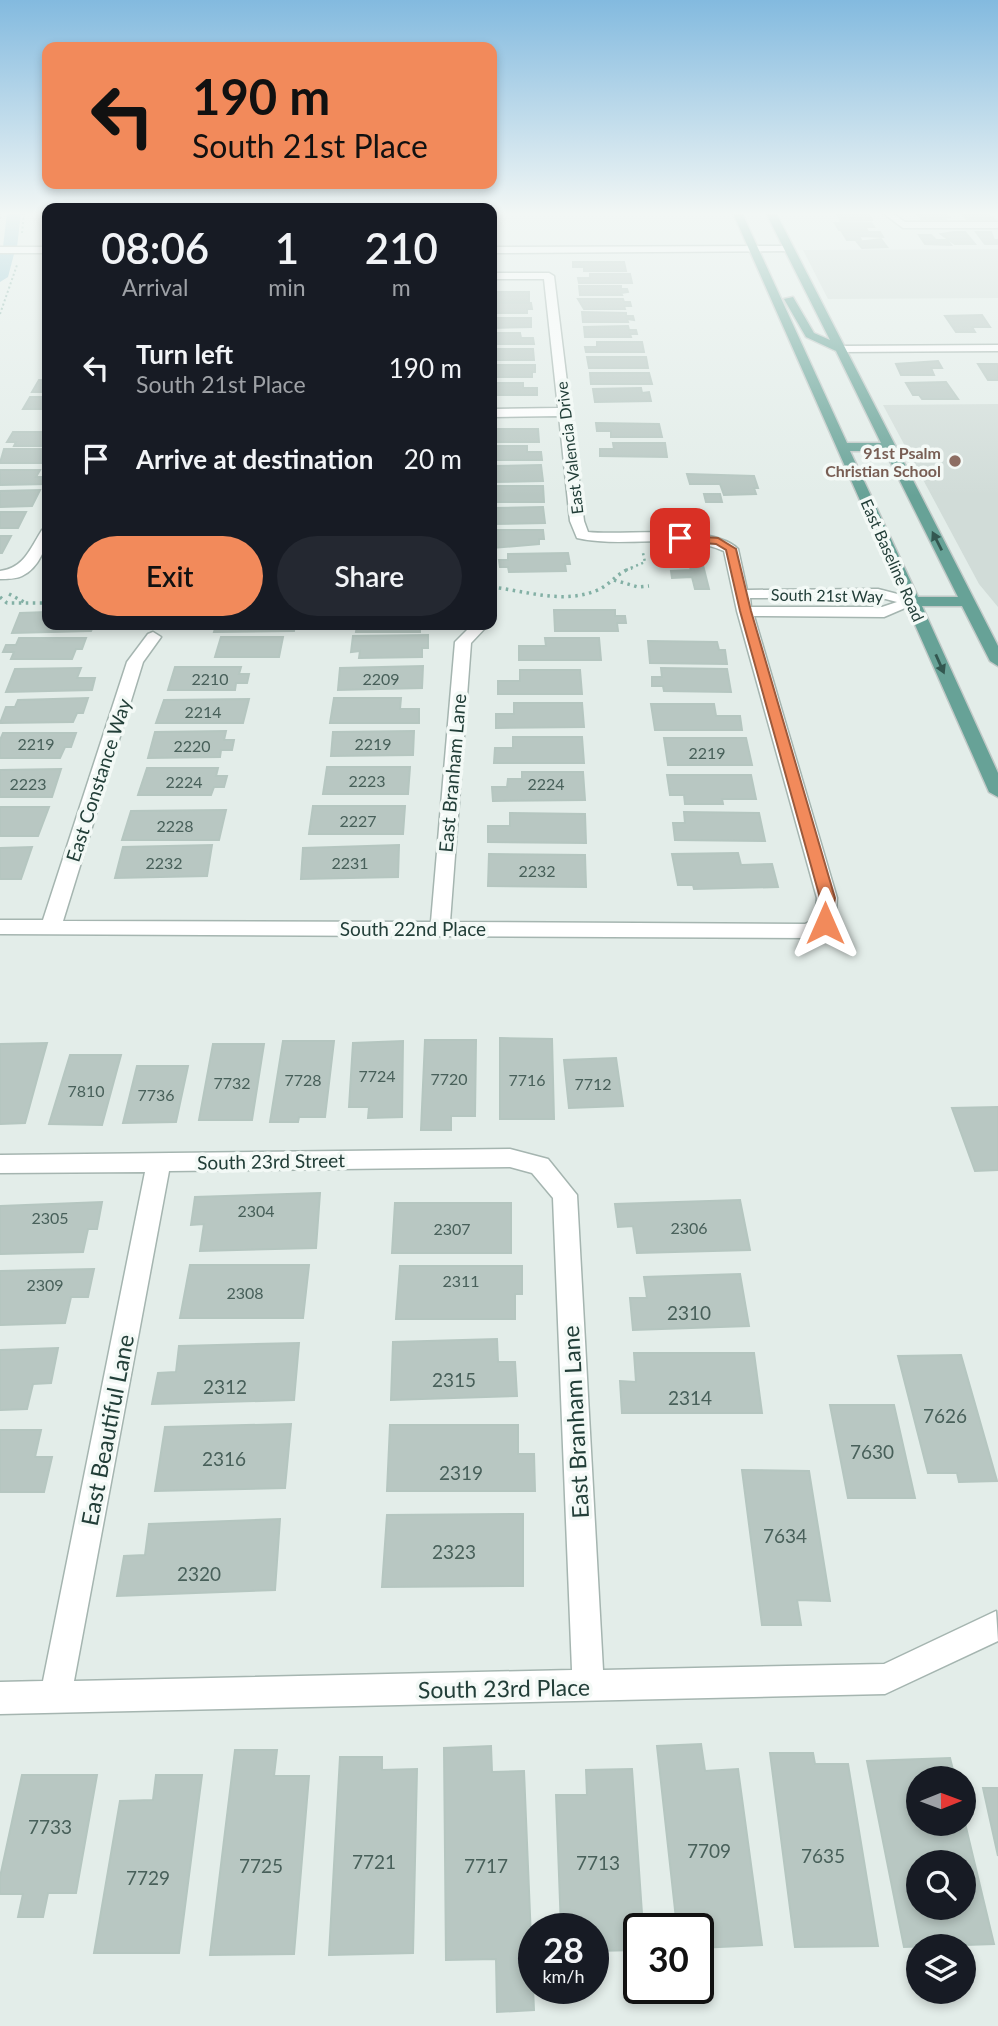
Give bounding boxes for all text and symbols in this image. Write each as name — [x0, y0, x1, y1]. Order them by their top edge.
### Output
text: 190 m — [192, 67, 330, 125]
icon: left — [77, 70, 168, 161]
text: South 21st Place — [192, 126, 428, 165]
text: 08:06 — [101, 223, 209, 273]
text: 1 — [275, 223, 299, 273]
text: 210 — [365, 223, 438, 273]
text: Arrival — [122, 273, 188, 301]
text: min — [268, 273, 306, 301]
text: m — [392, 273, 411, 301]
text: Turn left — [136, 338, 233, 370]
icon: left — [77, 349, 115, 387]
text: 190 m — [389, 352, 462, 384]
text: South 21st Place — [136, 370, 306, 398]
street label: East Valencia Drive — [551, 380, 587, 516]
icon: arrive — [77, 440, 115, 478]
text: Arrive at destination — [136, 443, 373, 475]
text: 20 m — [404, 443, 462, 475]
place label: 91st Psalm Christian School — [825, 443, 941, 480]
marker: 91st Psalm Christian School — [947, 453, 963, 469]
street label: East Baseline Road — [857, 496, 929, 624]
pin — [650, 508, 710, 568]
icon: arrive — [661, 519, 699, 557]
one-way arrow — [931, 530, 943, 550]
button: Exit — [77, 536, 263, 616]
button: Share — [277, 536, 462, 616]
street label: South 21st Way — [771, 585, 884, 605]
one-way arrow — [934, 654, 946, 674]
house number: 2210 — [191, 669, 229, 688]
house number: 2209 — [362, 669, 400, 688]
street label: East Branham Lane — [434, 693, 470, 853]
street label: East Constance Way — [61, 695, 135, 865]
house number: 2214 — [184, 702, 222, 721]
house number: 2219 — [17, 734, 55, 753]
house number: 2219 — [354, 734, 392, 753]
house number: 2220 — [173, 736, 211, 755]
house number: 2219 — [688, 743, 726, 762]
house number: 2223 — [348, 771, 386, 790]
house number: 2224 — [165, 772, 203, 791]
house number: 2223 — [9, 774, 47, 793]
house number: 2224 — [527, 774, 565, 793]
house number: 2227 — [339, 811, 377, 830]
house number: 2228 — [156, 816, 194, 835]
house number: 2232 — [145, 853, 183, 872]
house number: 2231 — [331, 853, 369, 872]
house number: 2232 — [518, 861, 556, 880]
position arrow — [788, 886, 862, 960]
street label: South 22nd Place — [340, 917, 486, 940]
house number: 7724 — [358, 1066, 396, 1085]
house number: 7720 — [430, 1069, 468, 1088]
house number: 7728 — [284, 1070, 322, 1089]
house number: 7716 — [508, 1070, 546, 1089]
house number: 7732 — [213, 1073, 251, 1092]
house number: 7712 — [574, 1074, 612, 1093]
house number: 7810 — [67, 1081, 105, 1100]
house number: 7736 — [137, 1085, 175, 1104]
street label: South 23rd Street — [197, 1148, 345, 1174]
house number: 2304 — [237, 1201, 275, 1220]
house number: 2305 — [31, 1208, 69, 1227]
house number: 2306 — [670, 1218, 708, 1237]
house number: 2307 — [433, 1219, 471, 1238]
house number: 2311 — [442, 1271, 480, 1290]
house number: 2309 — [26, 1275, 64, 1294]
house number: 2308 — [226, 1283, 264, 1302]
house number: 2310 — [667, 1301, 711, 1324]
street label: East Branham Lane — [556, 1325, 594, 1519]
street label: East Beautiful Lane — [75, 1332, 139, 1528]
house number: 2315 — [432, 1368, 476, 1391]
house number: 2312 — [203, 1375, 247, 1398]
house number: 2314 — [668, 1386, 712, 1409]
house number: 7626 — [923, 1404, 967, 1427]
house number: 7630 — [850, 1440, 894, 1463]
house number: 2316 — [202, 1447, 246, 1470]
house number: 2319 — [439, 1461, 483, 1484]
house number: 7634 — [763, 1524, 807, 1547]
house number: 2323 — [432, 1540, 476, 1563]
house number: 2320 — [177, 1562, 221, 1585]
street label: South 23rd Place — [418, 1672, 590, 1704]
north arrow — [906, 1766, 976, 1836]
map controls — [906, 1766, 976, 2004]
house number: 7733 — [28, 1815, 72, 1838]
house number: 7709 — [687, 1839, 731, 1862]
house number: 7635 — [801, 1844, 845, 1867]
house number: 7721 — [352, 1850, 396, 1873]
button: search — [906, 1850, 976, 1920]
house number: 7713 — [576, 1851, 620, 1874]
house number: 7725 — [239, 1854, 283, 1877]
house number: 7717 — [464, 1854, 508, 1877]
house number: 7729 — [126, 1866, 170, 1889]
speed limit sign: 30 — [623, 1913, 714, 2004]
text: 28 — [543, 1928, 584, 1970]
button: layers — [906, 1934, 976, 2004]
text: km/h — [542, 1965, 585, 1987]

